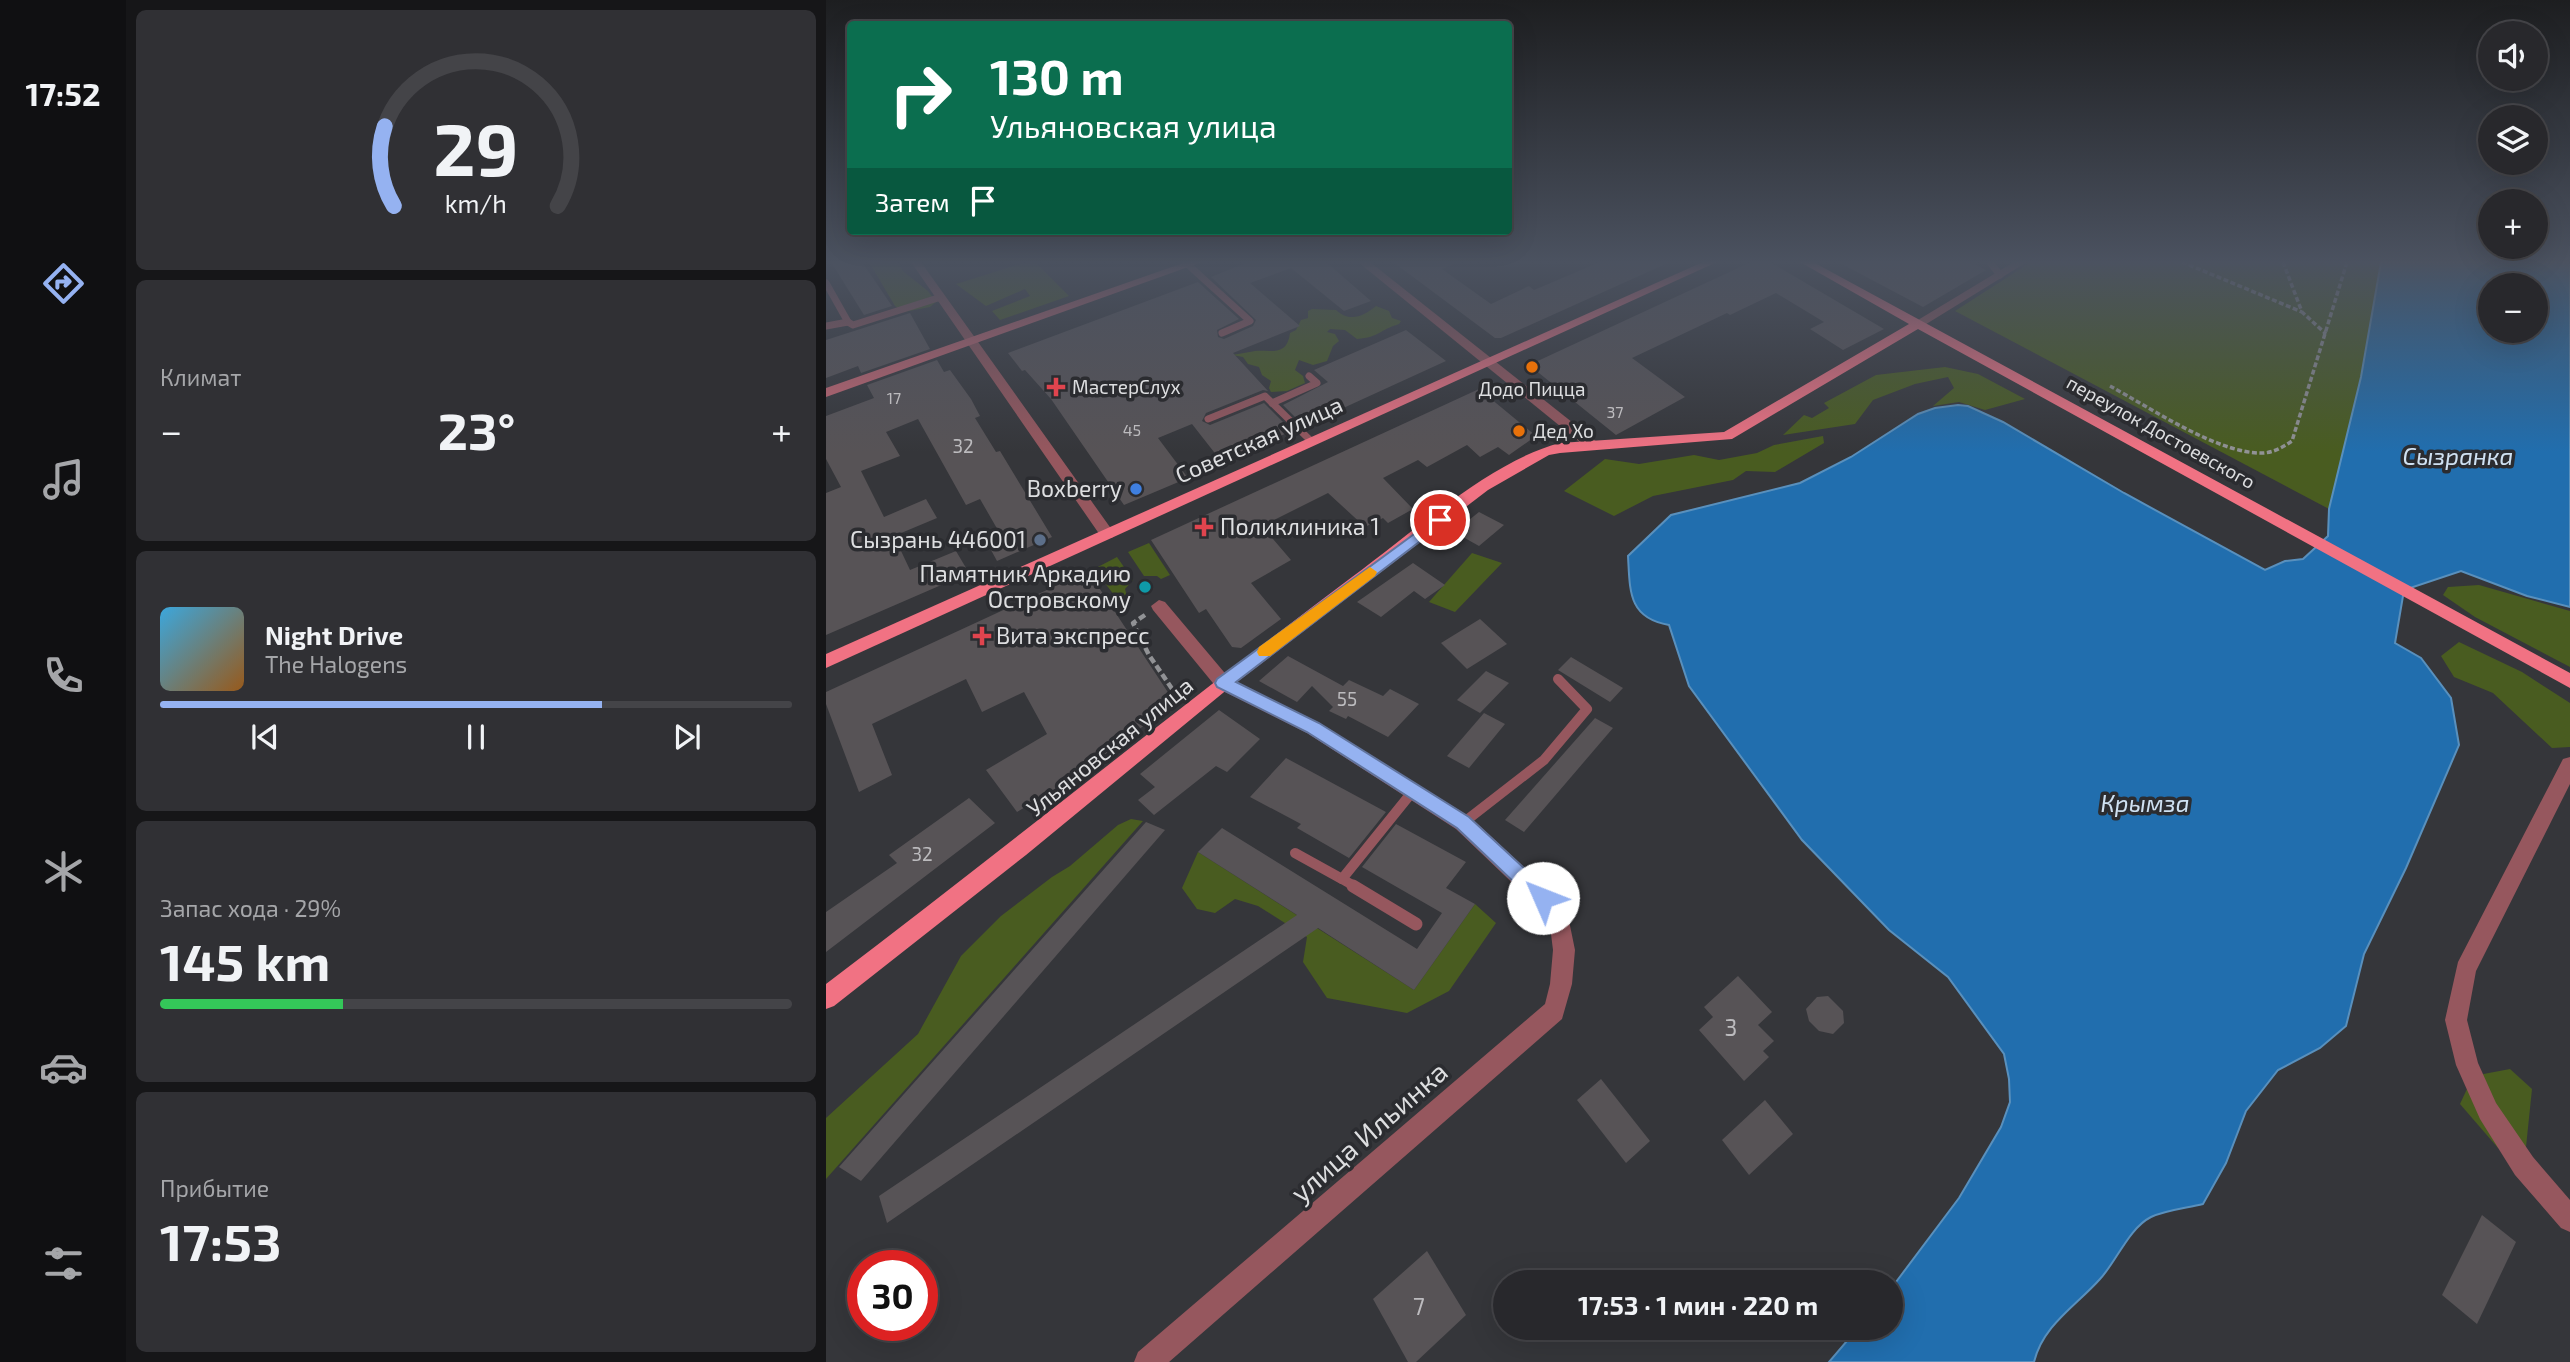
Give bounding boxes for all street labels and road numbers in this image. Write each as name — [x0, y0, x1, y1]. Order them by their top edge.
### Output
street label: переулок Достоевского — [2063, 370, 2259, 494]
street label: Советская улица — [1171, 390, 1347, 489]
street label: Ульяновская улица — [1021, 671, 1199, 823]
street label: улица Ильинка — [1283, 1054, 1454, 1209]

